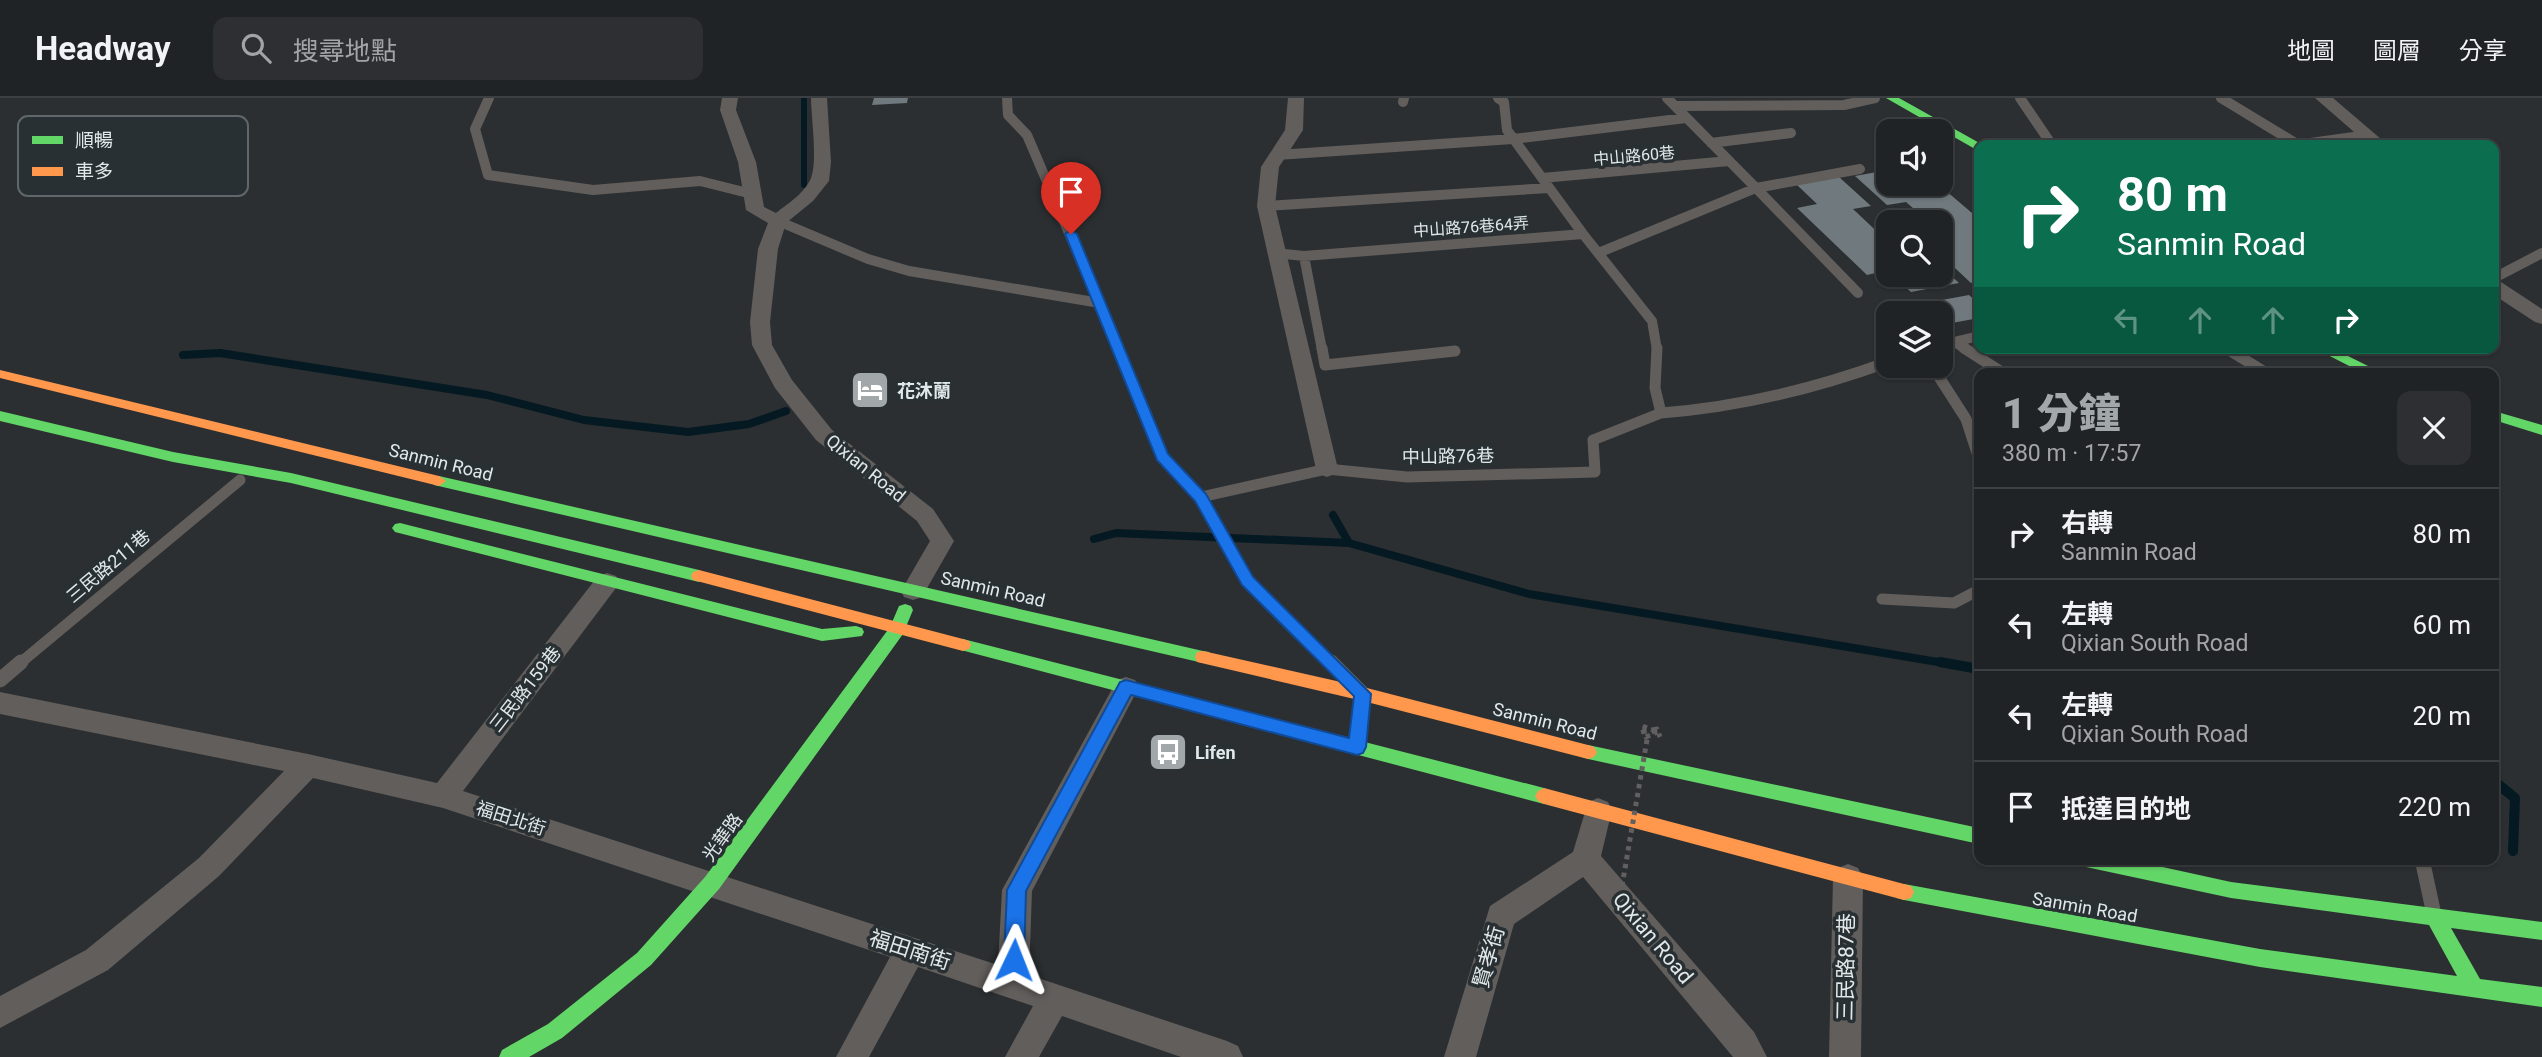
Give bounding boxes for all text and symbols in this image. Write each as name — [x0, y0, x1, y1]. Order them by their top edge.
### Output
search box — [213, 17, 703, 80]
text: Headway — [35, 29, 171, 68]
icon: search — [237, 29, 275, 67]
text: 搜尋地點 — [293, 36, 397, 66]
text: 地圖 — [2287, 37, 2335, 65]
text: 圖層 — [2373, 37, 2421, 65]
text: 分享 — [2459, 37, 2507, 65]
legend — [18, 116, 248, 196]
map controls — [1876, 119, 1953, 378]
button: sound — [1876, 119, 1953, 196]
text: 順暢 — [75, 129, 113, 152]
street label: 中山路60巷 — [1592, 143, 1676, 169]
text: 車多 — [75, 160, 113, 183]
pin — [1041, 162, 1101, 234]
text: 80 m — [2117, 166, 2228, 223]
icon: right — [2002, 168, 2093, 259]
icon: arrive — [1052, 173, 1090, 211]
button: search — [1876, 210, 1953, 287]
street label: 中山路76巷64弄 — [1412, 213, 1530, 241]
text: Sanmin Road — [2117, 225, 2306, 263]
button: layers — [1876, 301, 1953, 378]
icon: left — [2108, 301, 2146, 339]
icon: ahead — [2181, 301, 2219, 339]
icon: ahead — [2254, 301, 2292, 339]
icon: right — [2327, 301, 2365, 339]
hotel icon: 花沐蘭 — [849, 369, 891, 411]
place label: 花沐蘭 — [897, 380, 951, 401]
text: 1 分鐘 — [2002, 389, 2121, 438]
button: close — [2397, 391, 2471, 465]
street label: Qixian Road — [822, 430, 910, 506]
street label: Sanmin Road — [387, 439, 495, 485]
text: 380 m · 17:57 — [2002, 440, 2141, 467]
street label: 中山路76巷 — [1402, 445, 1494, 467]
text: 右轉 — [2061, 508, 2113, 538]
icon: right — [2002, 515, 2040, 553]
text: 80 m — [2413, 519, 2471, 549]
street label: 三民路211巷 — [62, 525, 154, 607]
text: Sanmin Road — [2061, 539, 2197, 566]
street label: Sanmin Road — [939, 567, 1047, 611]
text: 左轉 — [2061, 599, 2113, 629]
icon: left — [2002, 606, 2040, 644]
text: 60 m — [2413, 610, 2471, 640]
text: Qixian South Road — [2061, 630, 2248, 657]
street label: 三民路159巷 — [485, 642, 565, 736]
text: 左轉 — [2061, 690, 2113, 720]
icon: left — [2002, 697, 2040, 735]
street label: Sanmin Road — [1491, 698, 1599, 744]
text: 20 m — [2413, 701, 2471, 731]
text: Qixian South Road — [2061, 721, 2248, 748]
bus stop icon: Lifen — [1147, 731, 1189, 773]
place label: Lifen — [1195, 742, 1236, 763]
icon: arrive — [2002, 788, 2040, 826]
text: 220 m — [2398, 792, 2471, 822]
text: 抵達目的地 — [2061, 794, 2191, 824]
street label: 福田北街 — [474, 797, 548, 839]
street label: 光華路 — [698, 809, 746, 865]
street label: Sanmin Road — [2031, 887, 2139, 927]
street label: Qixian Road — [1608, 888, 1698, 988]
street label: 三民路87巷 — [1833, 913, 1859, 1021]
position arrow — [977, 923, 1051, 997]
street label: 賢孝街 — [1469, 923, 1509, 991]
street label: 福田南街 — [866, 926, 954, 974]

